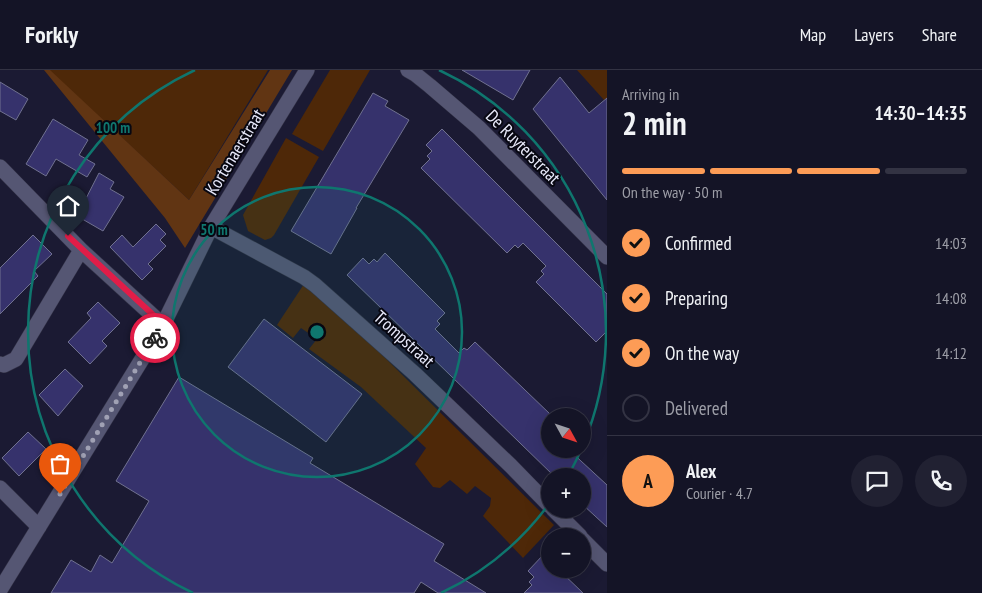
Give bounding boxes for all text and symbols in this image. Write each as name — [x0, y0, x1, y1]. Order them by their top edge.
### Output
text: Forkly — [25, 19, 78, 50]
text: Map — [800, 23, 826, 46]
text: Layers — [854, 23, 894, 46]
text: Share — [922, 23, 957, 46]
text: Arriving in — [622, 84, 679, 104]
text: 14:30–14:35 — [874, 101, 967, 125]
text: 2 min — [622, 102, 687, 144]
street label: Kortenaerstraat — [200, 104, 269, 199]
street label: De Ruyterstraat — [481, 104, 566, 189]
text: 100 m — [96, 118, 130, 137]
text: On the way · 50 m — [622, 182, 722, 202]
pin — [47, 185, 89, 236]
icon: home — [54, 192, 82, 220]
text: 50 m — [200, 220, 228, 239]
icon: check — [622, 229, 650, 257]
text: Confirmed — [665, 231, 732, 255]
text: 14:03 — [935, 233, 967, 253]
icon: check — [622, 284, 650, 312]
text: Preparing — [665, 286, 728, 310]
text: 14:08 — [935, 288, 967, 308]
street label: Trompstraat — [369, 305, 440, 372]
courier — [130, 313, 180, 363]
centre of rings — [308, 323, 326, 341]
icon: bike — [141, 324, 169, 352]
icon: check — [622, 339, 650, 367]
text: On the way — [665, 341, 739, 365]
text: 14:12 — [935, 343, 967, 363]
text: Delivered — [665, 396, 728, 420]
north arrow — [541, 408, 591, 458]
map controls — [541, 408, 591, 578]
pin — [39, 443, 81, 494]
icon: bag — [46, 450, 74, 478]
button: chat — [851, 455, 903, 507]
button: phone — [915, 455, 967, 507]
text: Alex — [686, 459, 716, 483]
button: + — [541, 468, 591, 518]
text: A — [643, 469, 653, 493]
text: Courier · 4.7 — [686, 483, 753, 503]
button: − — [541, 528, 591, 578]

